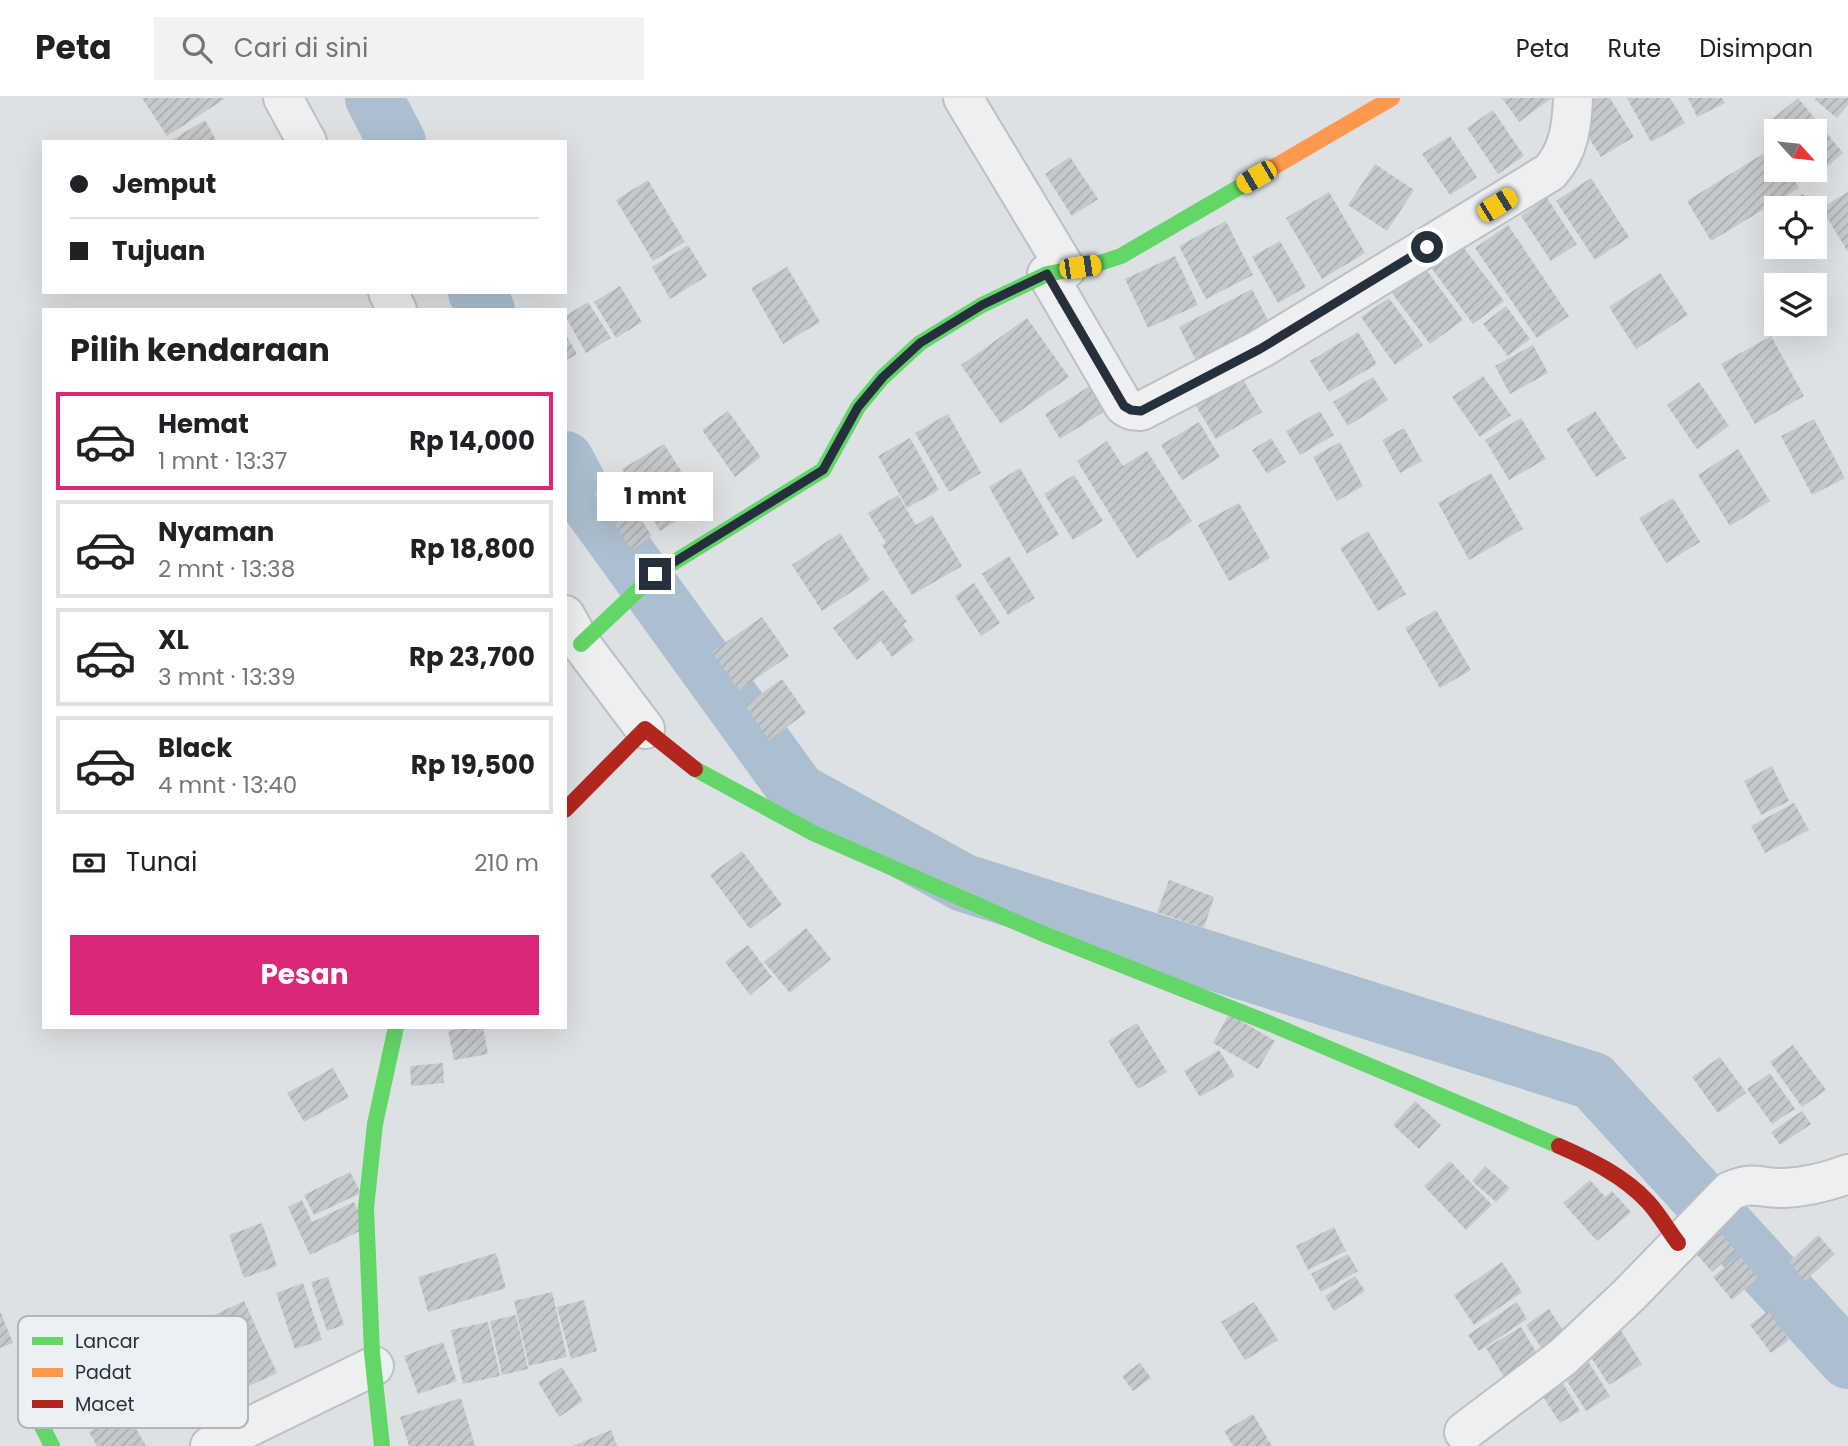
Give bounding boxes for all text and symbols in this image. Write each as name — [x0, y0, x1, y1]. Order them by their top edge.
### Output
search box — [154, 17, 644, 80]
text: Peta — [35, 24, 112, 71]
icon: search — [178, 29, 216, 67]
text: Cari di sini — [234, 30, 368, 66]
text: Peta — [1516, 32, 1570, 65]
text: Rute — [1608, 32, 1661, 65]
text: Disimpan — [1699, 32, 1813, 65]
north arrow — [1764, 119, 1827, 182]
map controls — [1764, 119, 1827, 336]
car — [1233, 157, 1280, 197]
text: Jemput — [112, 166, 216, 202]
car — [1474, 185, 1521, 225]
button: locate — [1764, 196, 1827, 259]
route start — [1411, 231, 1443, 263]
text: Tujuan — [112, 233, 205, 269]
car — [1058, 254, 1103, 280]
button: layers — [1764, 273, 1827, 336]
text: Pilih kendaraan — [70, 327, 330, 372]
text: Hemat — [158, 406, 249, 442]
icon: car — [74, 410, 137, 473]
text: Rp 14,000 — [409, 423, 535, 459]
text: 1 mnt · 13:37 — [158, 445, 287, 477]
callout: 1 mnt — [597, 472, 713, 522]
text: 1 mnt — [624, 480, 686, 512]
text: Nyaman — [158, 514, 274, 550]
icon: car — [74, 518, 137, 581]
text: Rp 18,800 — [410, 531, 535, 567]
text: 2 mnt · 13:38 — [158, 553, 295, 585]
route end — [639, 558, 671, 590]
text: XL — [158, 622, 189, 658]
icon: car — [74, 626, 137, 689]
text: Rp 23,700 — [409, 639, 535, 675]
text: 3 mnt · 13:39 — [158, 661, 295, 693]
text: Black — [158, 730, 232, 766]
icon: car — [74, 734, 137, 797]
text: Rp 19,500 — [411, 747, 535, 783]
text: 4 mnt · 13:40 — [158, 769, 297, 801]
icon: cash — [70, 844, 108, 882]
text: Tunai — [126, 844, 197, 880]
text: 210 m — [474, 847, 539, 879]
button: Pesan — [70, 935, 539, 1015]
legend — [18, 1316, 248, 1428]
text: Lancar — [75, 1328, 140, 1355]
text: Padat — [75, 1359, 132, 1386]
text: Macet — [75, 1391, 135, 1418]

